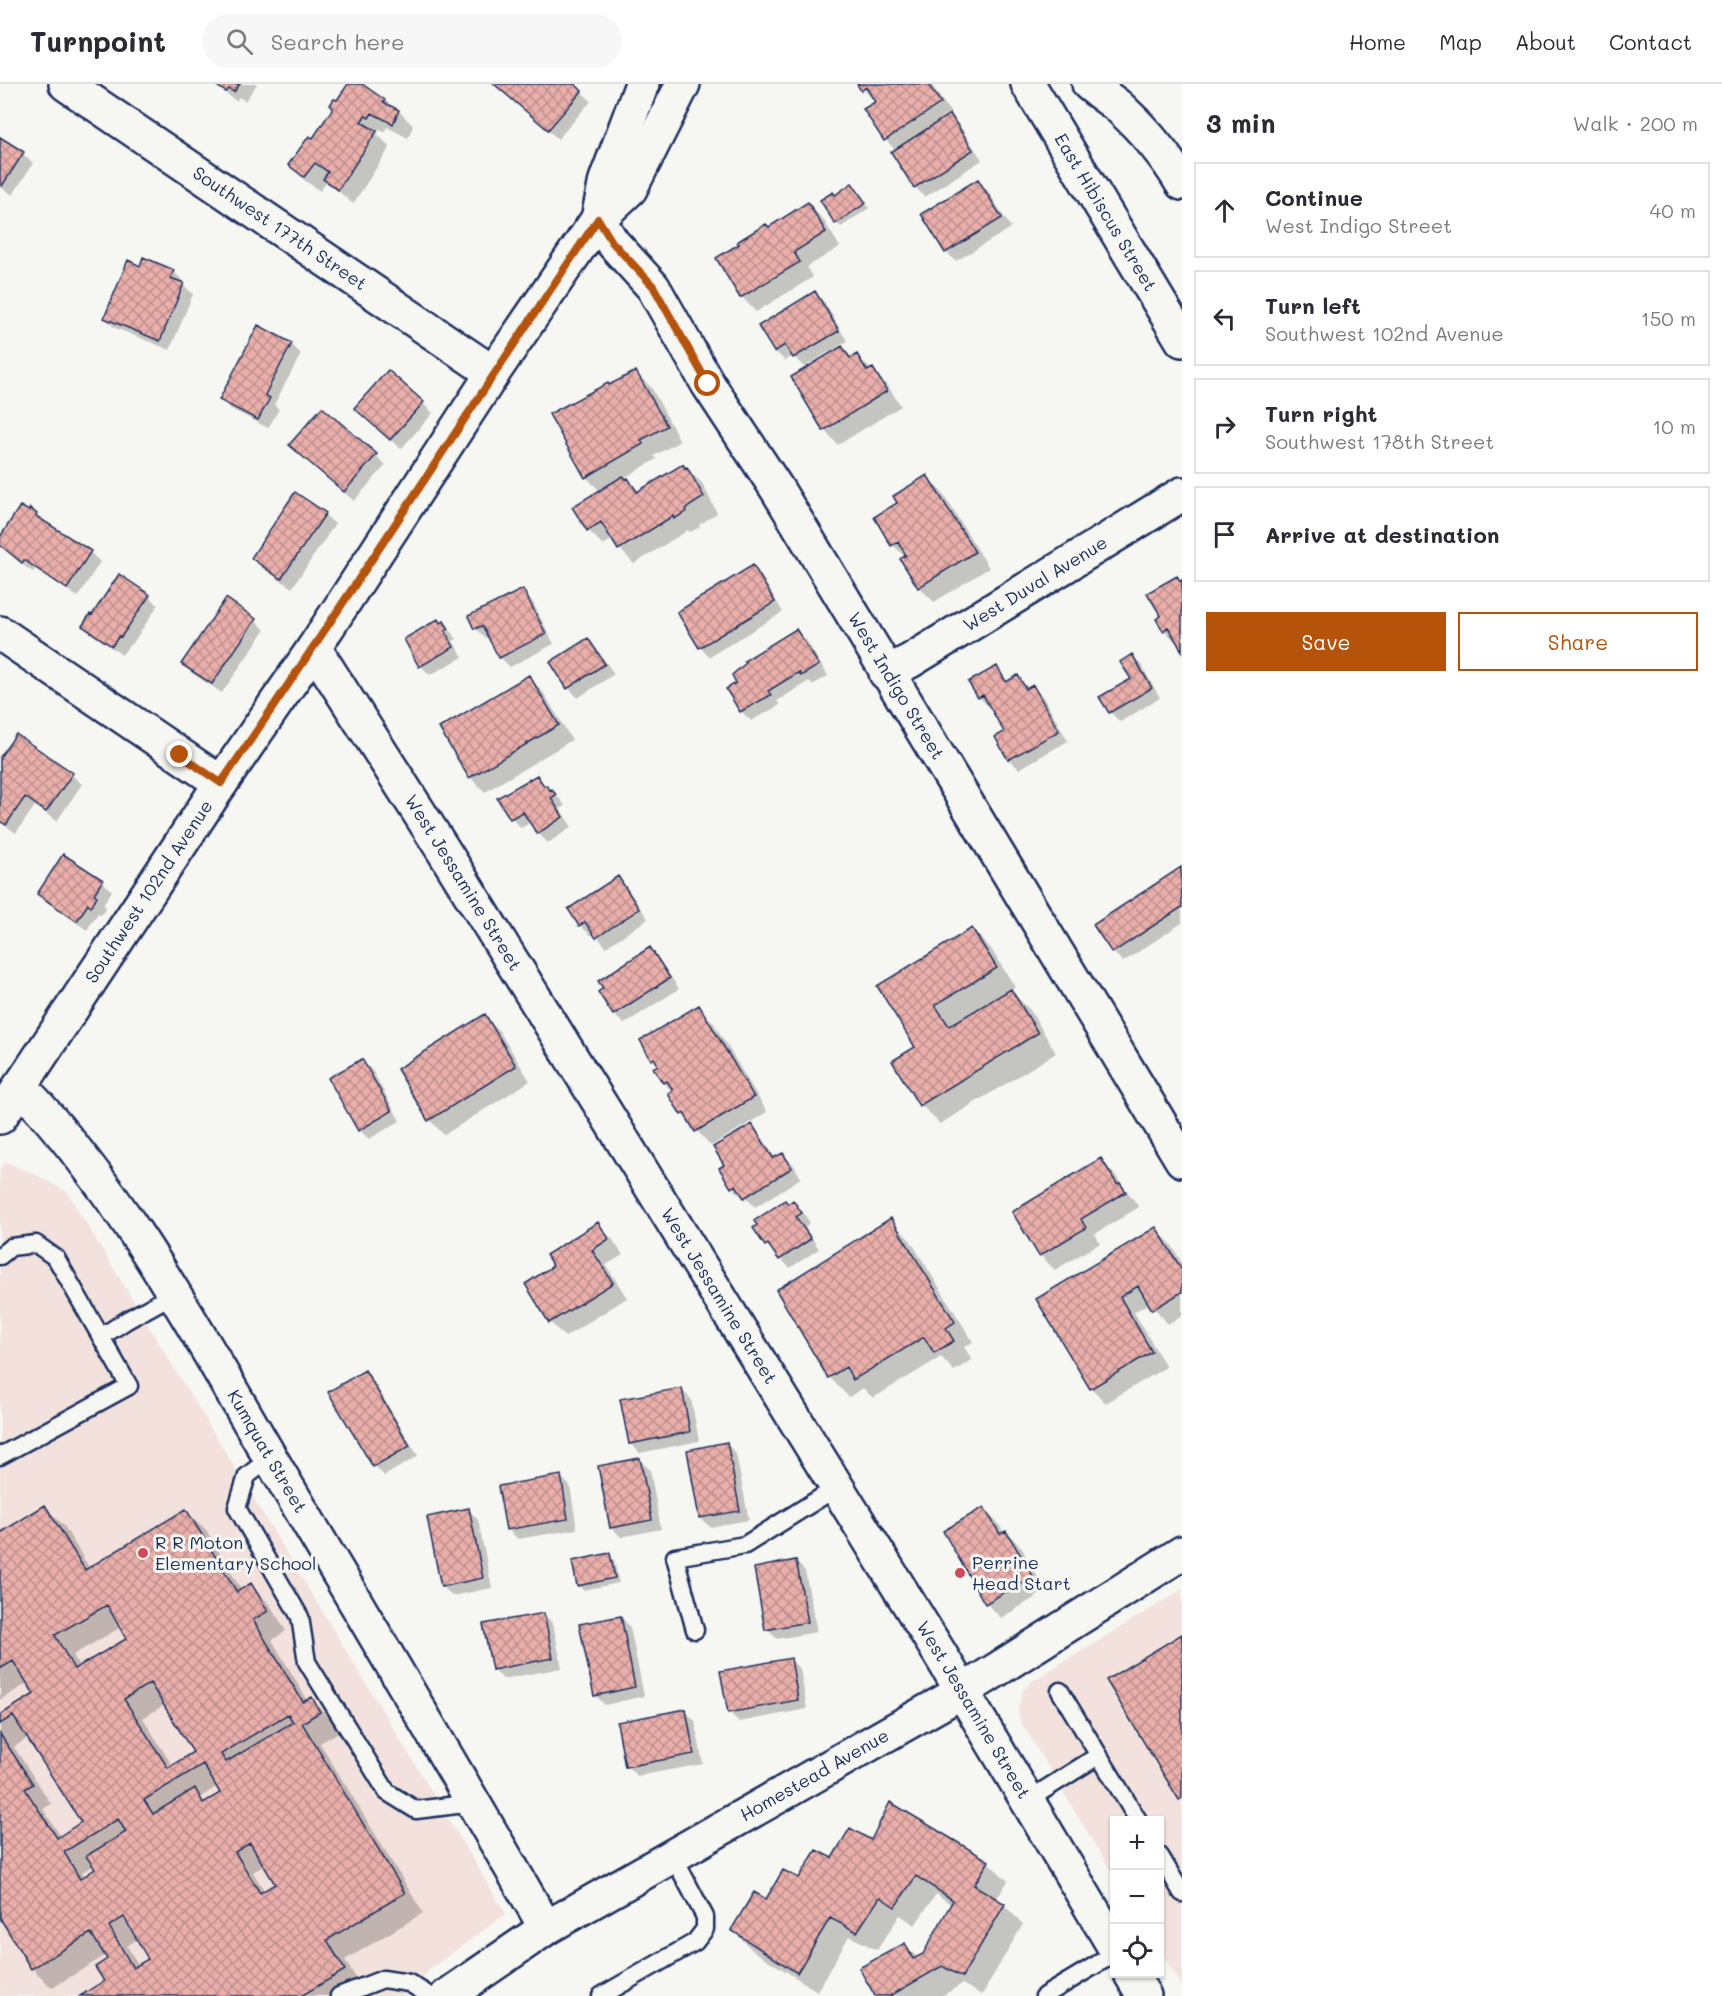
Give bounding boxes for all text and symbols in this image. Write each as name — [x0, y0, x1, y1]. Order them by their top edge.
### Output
search box — [202, 14, 622, 68]
text: Turnpoint — [30, 23, 166, 59]
icon: search — [223, 25, 256, 58]
text: Search here — [271, 27, 405, 56]
text: Home — [1349, 28, 1406, 55]
text: Map — [1439, 28, 1482, 55]
text: About — [1515, 28, 1576, 55]
text: Contact — [1609, 28, 1692, 55]
text: 3 min — [1206, 106, 1275, 140]
text: Walk · 200 m — [1573, 110, 1698, 136]
street label: East Hibiscus Street — [1049, 129, 1163, 295]
street label: Southwest 177th Street — [188, 160, 372, 295]
text: Continue — [1265, 183, 1363, 212]
icon: ahead — [1208, 194, 1241, 227]
text: 40 m — [1650, 197, 1696, 223]
text: West Indigo Street — [1265, 212, 1452, 238]
text: Turn left — [1265, 291, 1361, 320]
icon: left — [1208, 302, 1241, 335]
text: 150 m — [1641, 305, 1696, 331]
text: Southwest 102nd Avenue — [1265, 320, 1504, 346]
route start — [694, 370, 720, 396]
text: Turn right — [1265, 399, 1377, 428]
icon: right — [1208, 410, 1241, 443]
text: 10 m — [1652, 413, 1696, 439]
text: Southwest 178th Street — [1265, 428, 1494, 454]
icon: arrive — [1208, 518, 1241, 551]
text: Arrive at destination — [1265, 520, 1500, 549]
street label: West Duval Avenue — [958, 530, 1111, 637]
street label: West Indigo Street — [843, 607, 951, 764]
button: Save — [1206, 612, 1446, 671]
button: Share — [1458, 612, 1698, 671]
route end — [166, 741, 192, 767]
street label: West Jessamine Street — [400, 790, 528, 975]
street label: Southwest 102nd Avenue — [79, 795, 217, 988]
street label: West Jessamine Street — [656, 1203, 783, 1388]
street label: Kumquat Street — [222, 1385, 313, 1517]
place label: R R Moton Elementary School — [155, 1530, 317, 1575]
marker: R R Moton Elementary School — [136, 1546, 150, 1560]
place label: Perrine Head Start — [972, 1550, 1071, 1595]
marker: Perrine Head Start — [953, 1566, 967, 1580]
street label: West Jessamine Street — [911, 1616, 1037, 1803]
street label: Homestead Avenue — [735, 1723, 893, 1826]
map controls — [1110, 1816, 1164, 1978]
button: + — [1110, 1816, 1164, 1870]
button: − — [1110, 1870, 1164, 1924]
button: locate — [1110, 1924, 1164, 1978]

